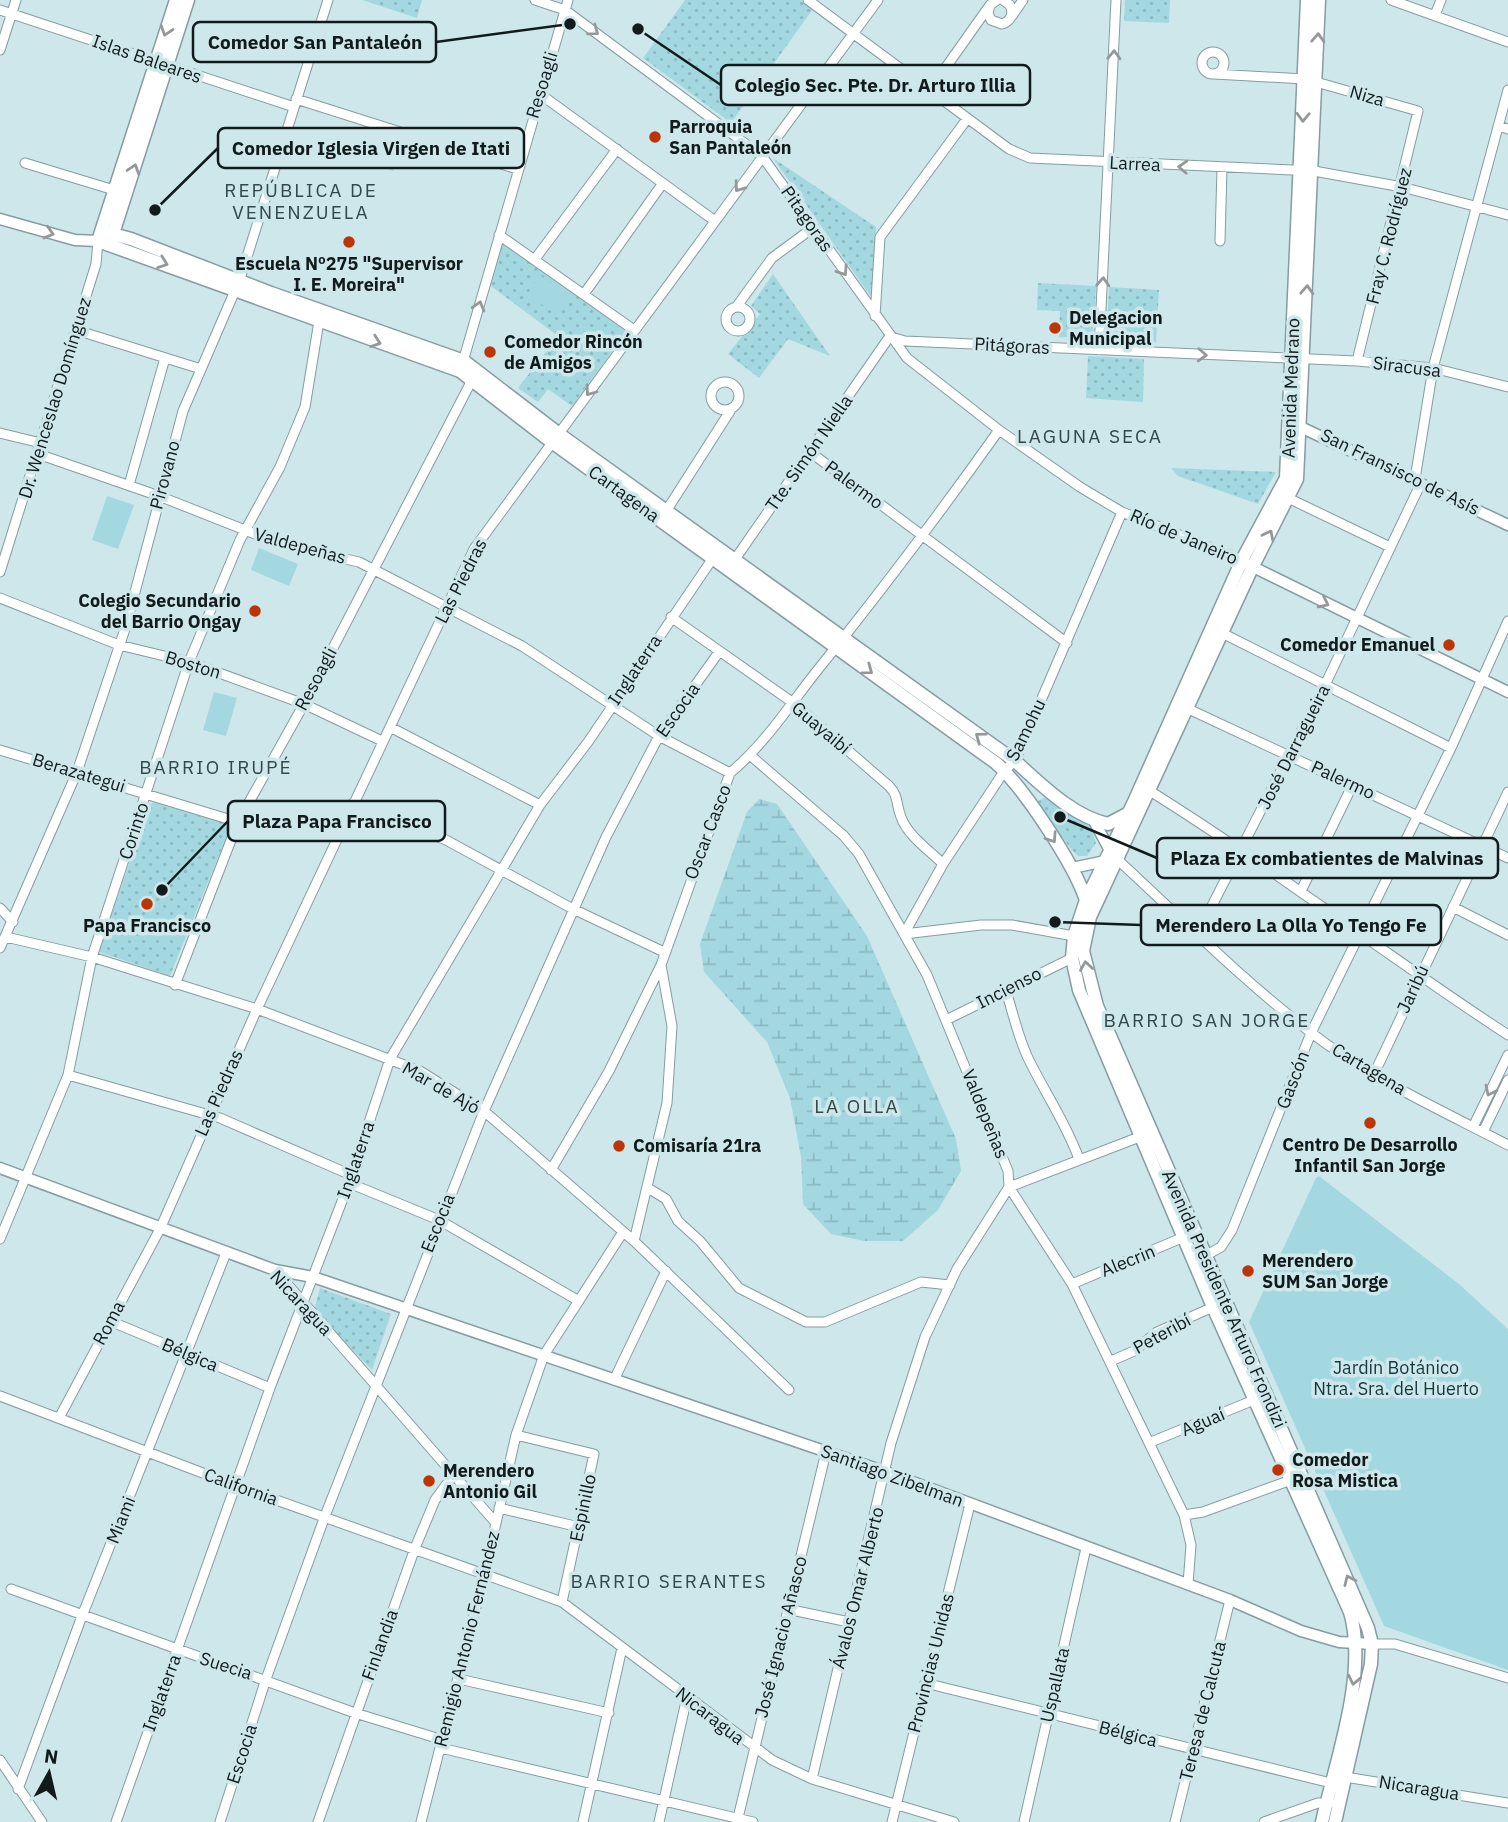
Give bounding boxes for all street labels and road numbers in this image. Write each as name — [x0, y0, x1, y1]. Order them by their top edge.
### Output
street label: Islas Baleares — [89, 29, 205, 88]
street label: Resoagli — [521, 49, 563, 121]
street label: Niza — [1347, 80, 1388, 112]
street label: Larrea — [1109, 151, 1162, 176]
street label: Fray C. Rodríguez — [1360, 165, 1417, 307]
street label: Pitagoras — [776, 181, 839, 256]
street label: Dr. Wenceslao Domínguez — [13, 295, 96, 501]
street label: Avenida Medrano — [1277, 318, 1304, 458]
street label: Pitágoras — [974, 332, 1050, 359]
street label: Siracusa — [1372, 351, 1443, 382]
street label: Tte. Simón Niella — [760, 390, 857, 515]
street label: San Fransisco de Asís — [1317, 423, 1483, 520]
street label: Pirovano — [144, 438, 185, 512]
street label: Palermo — [820, 455, 888, 514]
street label: Cartagena — [584, 460, 665, 527]
street label: Río de Janeiro — [1127, 504, 1242, 570]
street label: Valdepeñas — [252, 522, 349, 569]
street label: Las Piedras — [429, 534, 492, 627]
street label: Inglaterra — [603, 630, 667, 709]
street label: Resoagli — [289, 643, 342, 714]
street label: Boston — [163, 645, 224, 684]
street label: Escocia — [651, 678, 705, 741]
street label: José Darragueira — [1252, 680, 1335, 813]
street label: Samohu — [1001, 695, 1050, 765]
street label: Guayaibí — [787, 696, 856, 759]
street label: Berazategui — [30, 747, 128, 798]
street label: Palermo — [1308, 755, 1379, 804]
street label: Oscar Casco — [679, 781, 736, 882]
street label: Corinto — [113, 799, 154, 862]
street label: Incienso — [972, 961, 1045, 1014]
street label: Jaribú — [1391, 961, 1434, 1017]
street label: Cartagena — [1328, 1037, 1411, 1100]
street label: Las Piedras — [189, 1046, 248, 1140]
street label: Gascón — [1271, 1048, 1314, 1112]
street label: Mar de Ajó — [398, 1056, 484, 1119]
street label: Valdepeñas — [957, 1066, 1014, 1162]
street label: Inglaterra — [332, 1118, 380, 1202]
street label: Avenida Presidente Arturo Frondizi — [1157, 1166, 1292, 1431]
street label: Escocia — [415, 1190, 460, 1256]
street label: Alecrin — [1097, 1239, 1158, 1282]
street label: Nicaragua — [265, 1265, 338, 1341]
street label: Roma — [87, 1296, 130, 1349]
street label: Peteribí — [1129, 1308, 1195, 1359]
street label: Bélgica — [158, 1332, 222, 1377]
street label: Aguaí — [1177, 1402, 1229, 1441]
street label: Santiago Zibelman — [818, 1439, 967, 1512]
street label: California — [201, 1463, 282, 1511]
street label: Espinillo — [564, 1472, 601, 1544]
street label: Miami — [101, 1493, 140, 1547]
street label: Ávalos Omar Alberto — [826, 1504, 889, 1671]
street label: Remigio Antonio Fernández — [429, 1529, 504, 1749]
street label: José Ignacio Añasco — [749, 1554, 812, 1720]
street label: Provincias Unidas — [902, 1591, 959, 1735]
street label: Finlandia — [356, 1606, 403, 1684]
street label: Teresa de Calcuta — [1174, 1638, 1231, 1783]
street label: Uspallata — [1035, 1645, 1074, 1725]
street label: Suecia — [197, 1646, 256, 1685]
street label: Inglaterra — [137, 1651, 186, 1735]
street label: Nicaragua — [671, 1682, 750, 1750]
street label: Bélgica — [1097, 1715, 1160, 1752]
street label: Escocia — [221, 1721, 262, 1787]
street label: Nicaragua — [1377, 1770, 1461, 1805]

